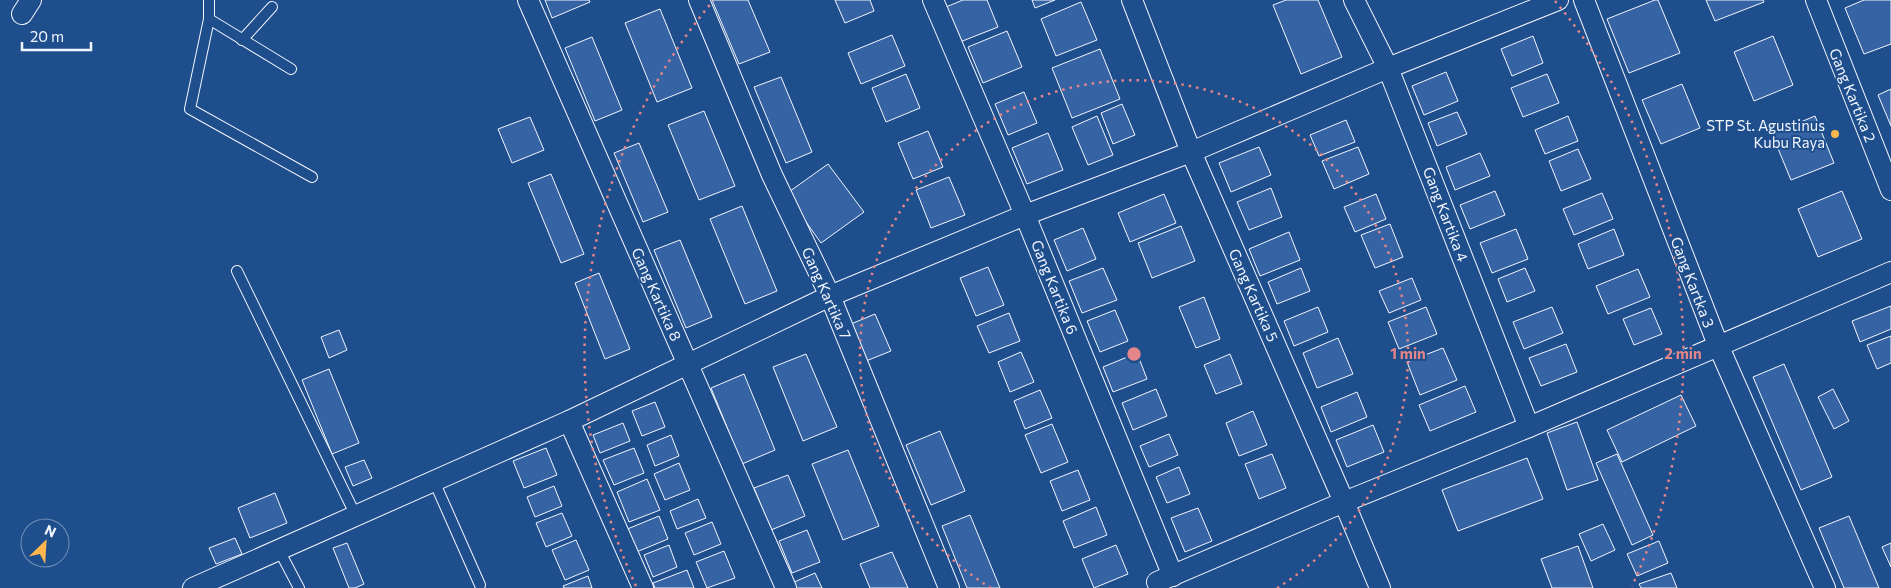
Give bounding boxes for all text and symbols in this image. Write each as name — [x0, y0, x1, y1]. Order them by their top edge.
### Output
scale bar — [22, 20, 91, 52]
text: 20 m — [30, 27, 64, 45]
street label: Gang Kartika 2 — [1826, 45, 1880, 145]
place label: STP St. Agustinus Kubu Raya — [1706, 116, 1825, 151]
marker: STP St. Agustinus Kubu Raya — [1829, 128, 1841, 140]
street label: Gang Kartika 4 — [1420, 164, 1472, 264]
street label: Gang Kartka 3 — [1667, 234, 1719, 330]
street label: Gang Kartika 6 — [1028, 237, 1082, 337]
street label: Gang Kartika 7 — [799, 244, 855, 342]
street label: Gang Kartika 8 — [628, 245, 686, 343]
street label: Gang Kartika 5 — [1225, 246, 1283, 344]
text: 1 min — [1390, 344, 1426, 362]
text: 2 min — [1664, 344, 1702, 362]
centre of rings — [1125, 345, 1143, 363]
north arrow — [20, 518, 70, 568]
text: N — [42, 521, 59, 541]

